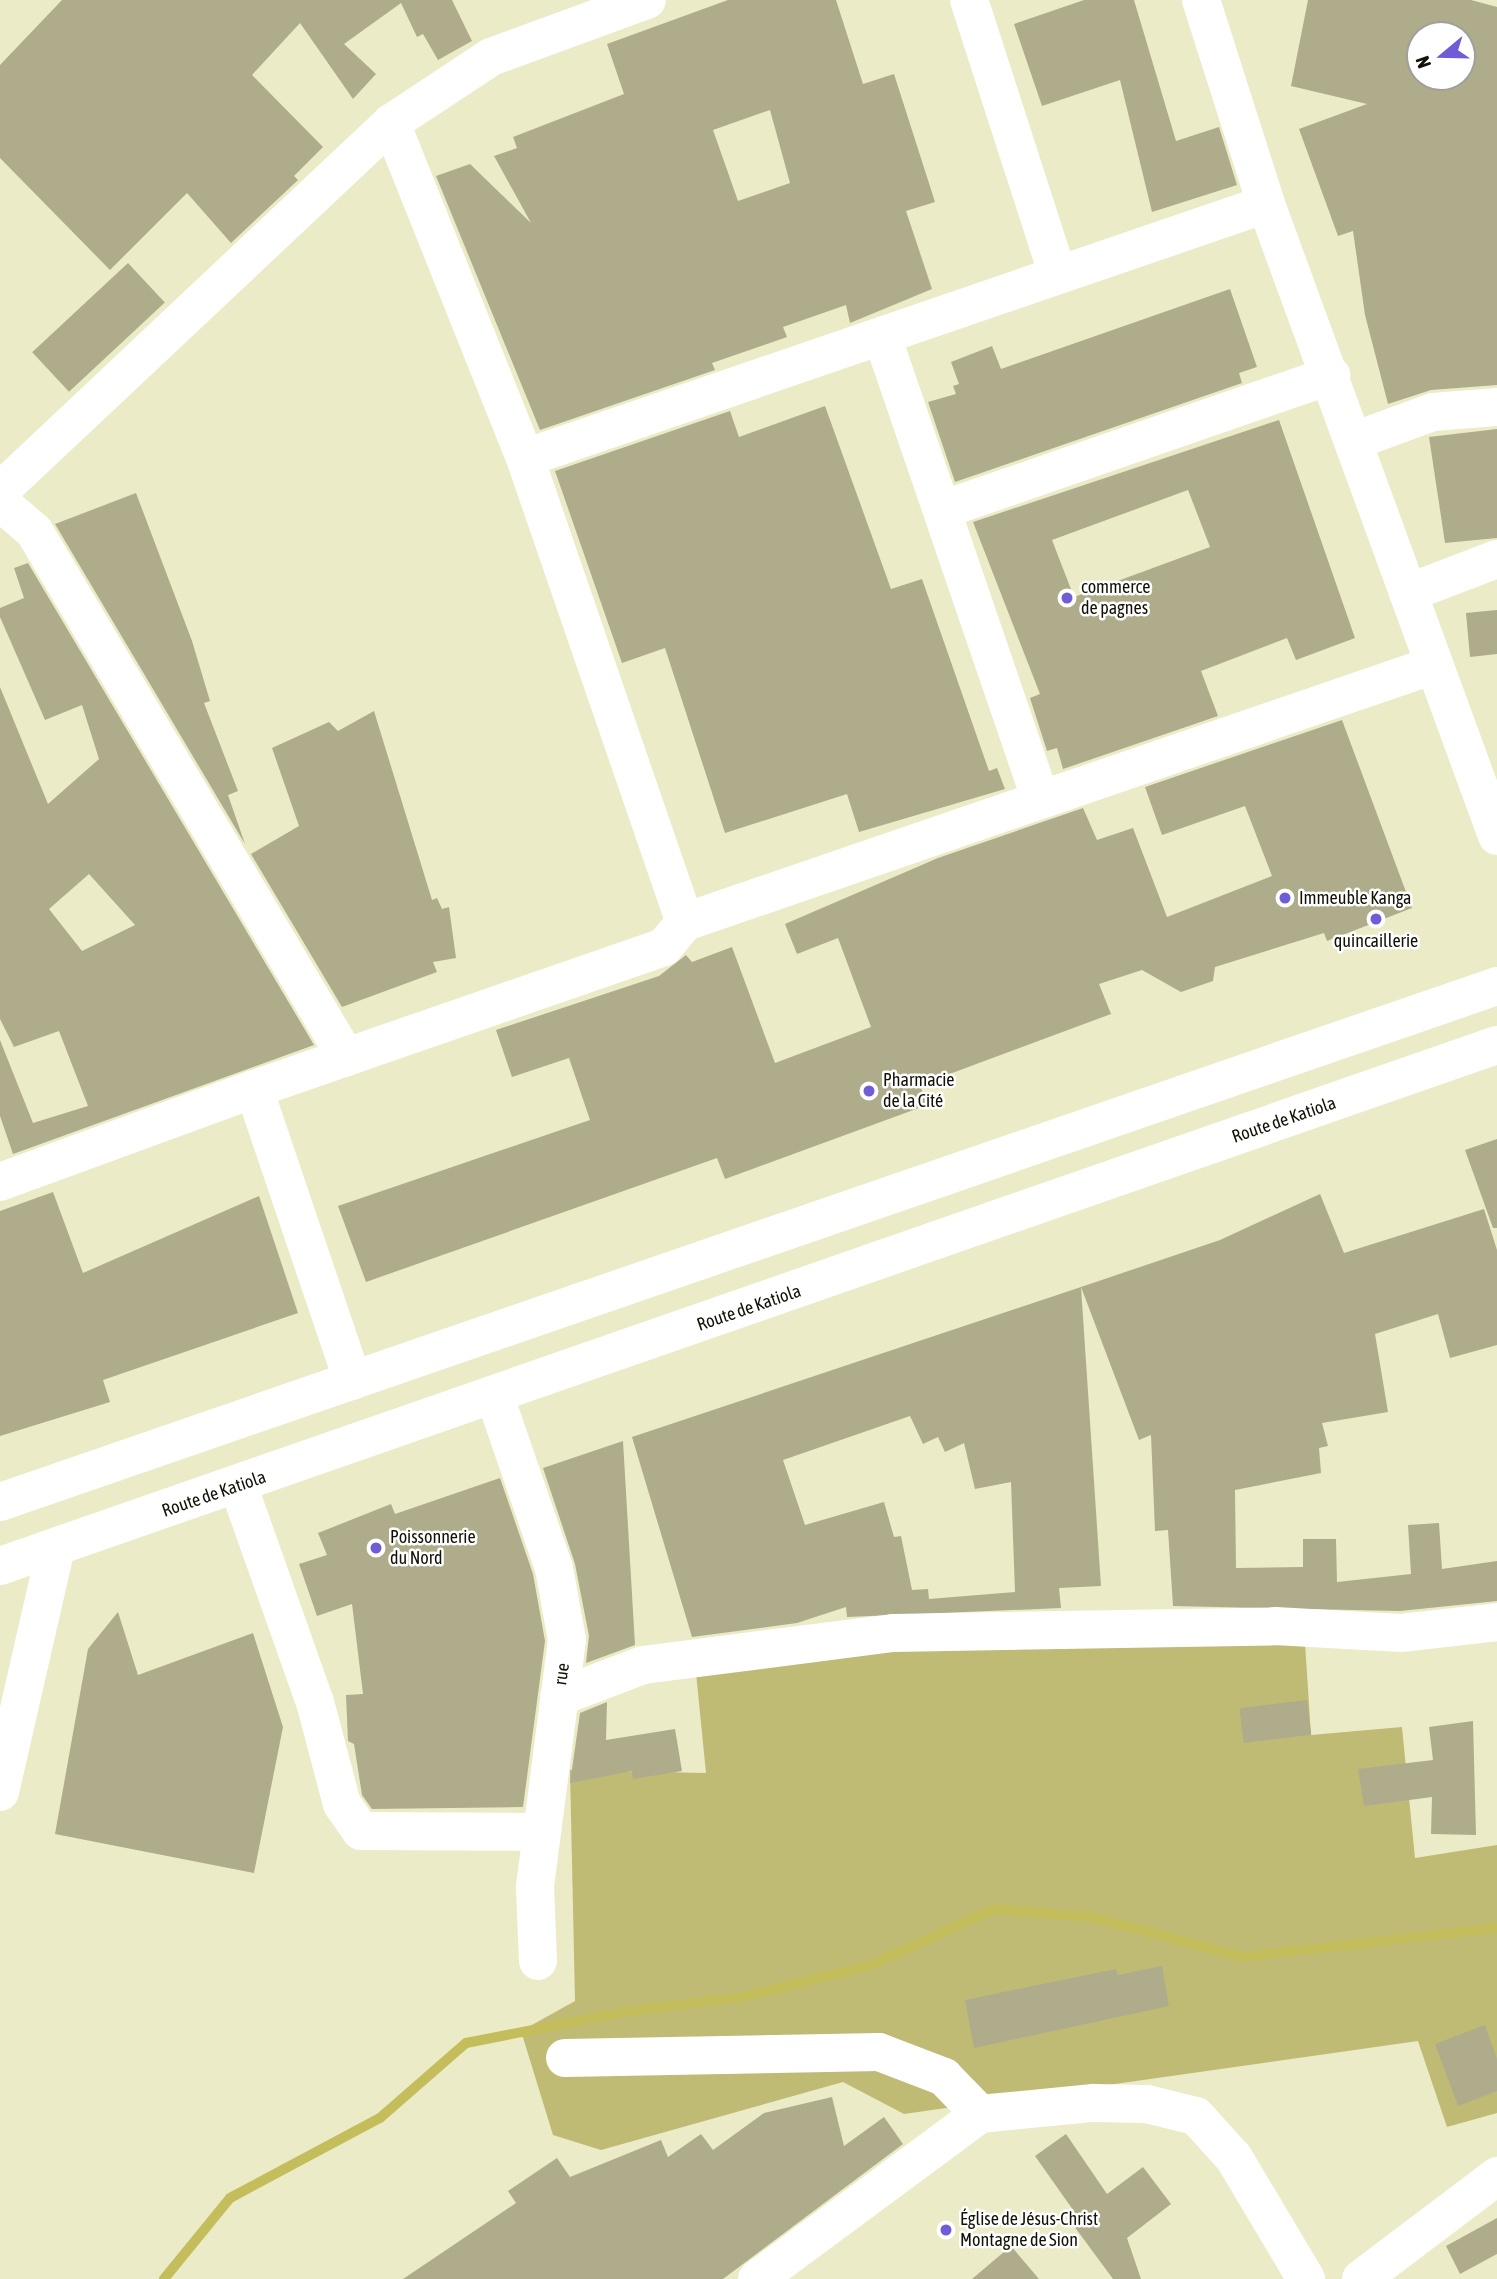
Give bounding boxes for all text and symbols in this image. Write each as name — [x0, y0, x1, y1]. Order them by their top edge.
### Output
north arrow — [1406, 21, 1476, 91]
text: N — [1411, 53, 1435, 71]
place label: commerce de pagnes — [1081, 577, 1150, 620]
marker: commerce de pagnes — [1059, 590, 1075, 606]
place label: Immeuble Kanga — [1299, 887, 1411, 909]
marker: Immeuble Kanga — [1277, 890, 1293, 906]
marker: quincaillerie — [1368, 911, 1384, 927]
place label: quincaillerie — [1334, 930, 1418, 952]
place label: Pharmacie de la Cité — [883, 1070, 955, 1112]
marker: Pharmacie de la Cité — [861, 1083, 877, 1099]
street label: Route de Katiola — [1229, 1092, 1339, 1148]
street label: Route de Katiola — [694, 1280, 804, 1336]
street label: Route de Katiola — [159, 1466, 269, 1522]
place label: Poissonnerie du Nord — [390, 1527, 476, 1570]
marker: Poissonnerie du Nord — [368, 1540, 384, 1556]
street label: rue — [550, 1662, 574, 1686]
place label: Église de Jésus-Christ Montagne de Sion — [960, 2209, 1098, 2252]
marker: Église de Jésus-Christ Montagne de Sion — [938, 2222, 954, 2238]

